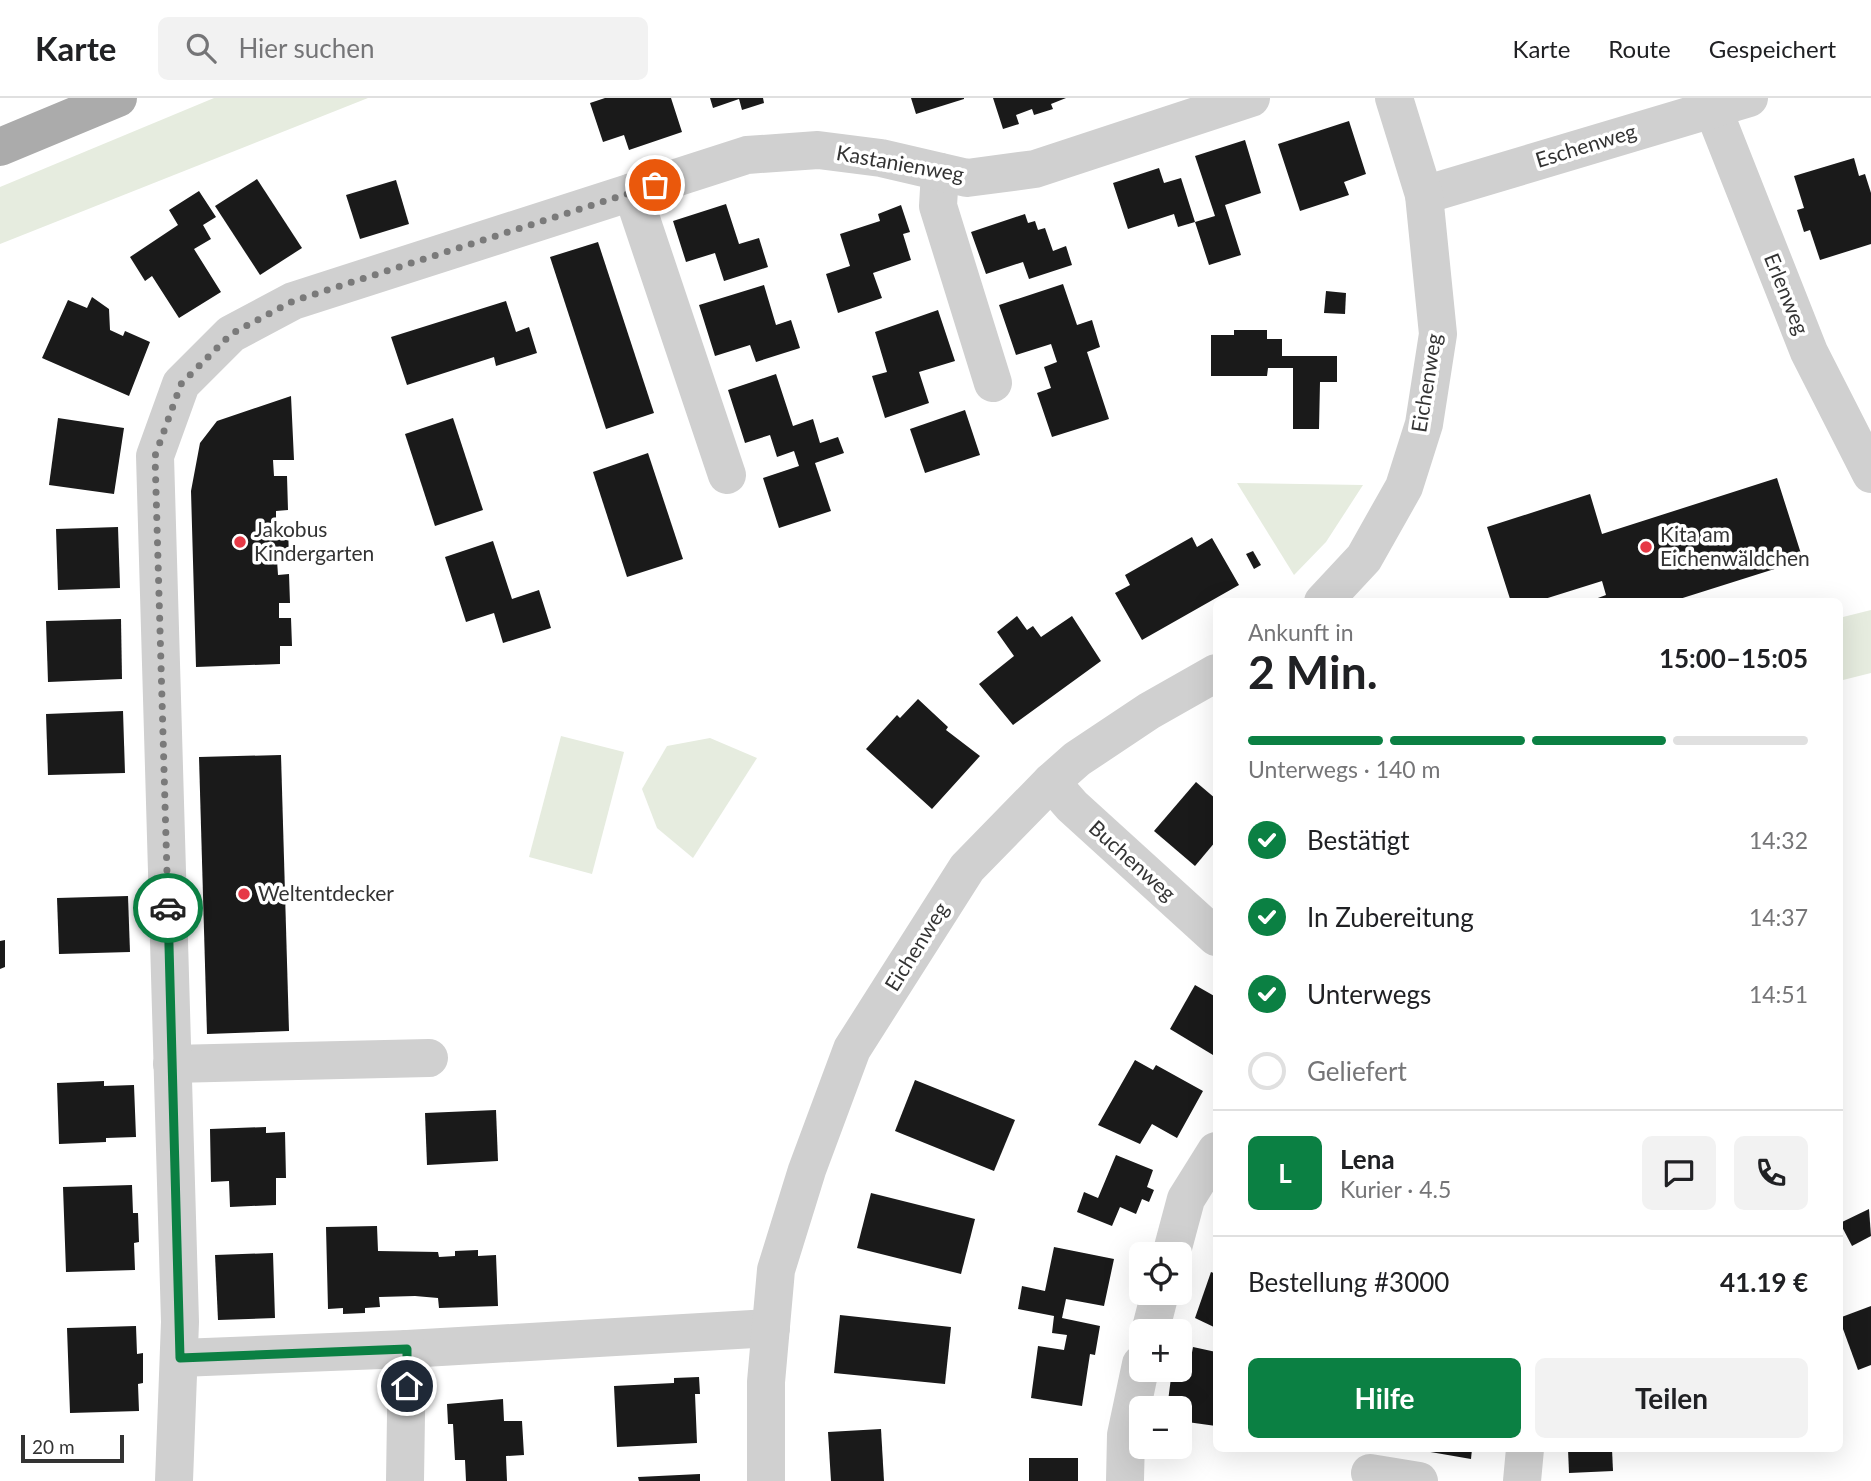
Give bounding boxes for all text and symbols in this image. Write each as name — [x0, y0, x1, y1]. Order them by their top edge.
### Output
search box — [158, 17, 648, 80]
text: Karte — [35, 28, 116, 68]
icon: search — [182, 29, 220, 67]
text: Hier suchen — [238, 32, 375, 64]
text: Karte — [1513, 34, 1570, 63]
text: Route — [1608, 34, 1671, 63]
text: Gespeichert — [1709, 34, 1836, 63]
street label: Eschenweg — [1532, 117, 1639, 172]
street label: Kastanienweg — [834, 139, 966, 186]
pin — [625, 155, 685, 215]
icon: bag — [636, 166, 674, 204]
street label: Erlenweg — [1760, 249, 1815, 338]
street label: Eichenweg — [1405, 331, 1446, 434]
place label: Jakobus Kindergarten — [254, 516, 374, 565]
place label: Kita am Eichenwäldchen — [1660, 521, 1810, 570]
marker: Jakobus Kindergarten — [232, 534, 248, 550]
marker: Kita am Eichenwäldchen — [1638, 539, 1654, 555]
text: Ankunft in — [1248, 618, 1354, 646]
text: 15:00–15:05 — [1659, 642, 1808, 674]
text: 2 Min. — [1248, 644, 1378, 699]
text: Unterwegs · 140 m — [1248, 755, 1441, 783]
street label: Buchenweg — [1085, 814, 1182, 905]
icon: check — [1248, 821, 1286, 859]
text: Bestätigt — [1307, 824, 1410, 856]
text: 14:32 — [1749, 826, 1808, 854]
courier — [133, 873, 203, 943]
place label: Weltentdecker — [258, 880, 394, 905]
marker: Weltentdecker — [236, 886, 252, 902]
icon: car — [149, 889, 187, 927]
street label: Eichenweg — [879, 897, 953, 995]
icon: check — [1248, 898, 1286, 936]
text: In Zubereitung — [1307, 901, 1474, 933]
text: 14:37 — [1749, 903, 1808, 931]
icon: check — [1248, 975, 1286, 1013]
text: Unterwegs — [1307, 978, 1431, 1010]
text: 14:51 — [1749, 980, 1808, 1008]
text: Geliefert — [1307, 1055, 1407, 1087]
button: chat — [1642, 1136, 1716, 1210]
button: phone — [1734, 1136, 1808, 1210]
text: Lena — [1340, 1143, 1395, 1175]
text: L — [1278, 1157, 1292, 1189]
text: Kurier · 4.5 — [1340, 1175, 1451, 1203]
map controls — [1129, 1242, 1192, 1459]
button: locate — [1129, 1242, 1192, 1305]
text: Bestellung #3000 — [1248, 1266, 1449, 1298]
text: 41.19 € — [1720, 1266, 1808, 1298]
button: + — [1129, 1319, 1192, 1382]
pin — [377, 1356, 437, 1416]
button: Hilfe — [1248, 1358, 1521, 1438]
button: Teilen — [1535, 1358, 1808, 1438]
icon: home — [388, 1367, 426, 1405]
button: − — [1129, 1396, 1192, 1459]
scale bar — [21, 1432, 124, 1464]
text: 20 m — [32, 1435, 75, 1458]

